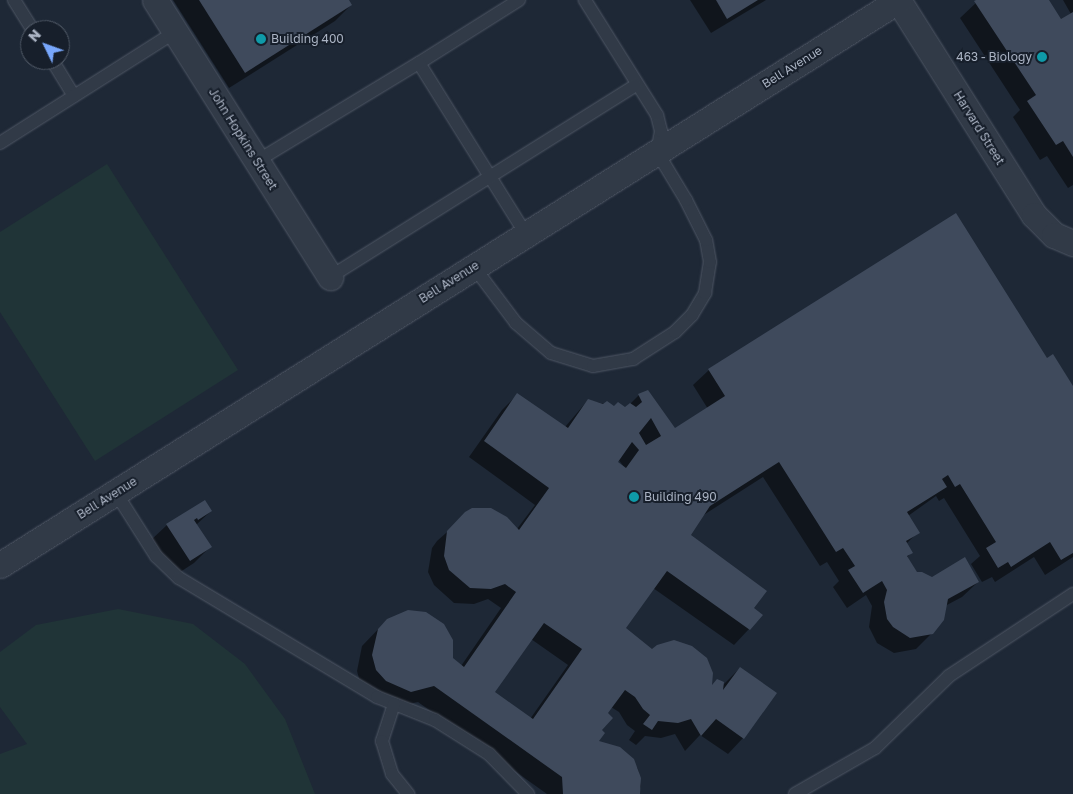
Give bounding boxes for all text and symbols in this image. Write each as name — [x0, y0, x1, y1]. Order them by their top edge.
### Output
north arrow — [20, 20, 70, 70]
text: N — [24, 26, 44, 45]
place label: Building 400 — [271, 32, 344, 46]
marker: Building 400 — [255, 33, 267, 45]
street label: Bell Avenue — [759, 43, 825, 91]
place label: 463 - Biology — [956, 50, 1032, 64]
marker: 463 - Biology — [1036, 51, 1048, 63]
street label: John Hopkins Street — [206, 85, 280, 193]
street label: Harvard Street — [950, 88, 1008, 168]
street label: Bell Avenue — [416, 258, 482, 306]
street label: Bell Avenue — [74, 474, 140, 522]
place label: Building 490 — [644, 490, 717, 504]
marker: Building 490 — [628, 491, 640, 503]

